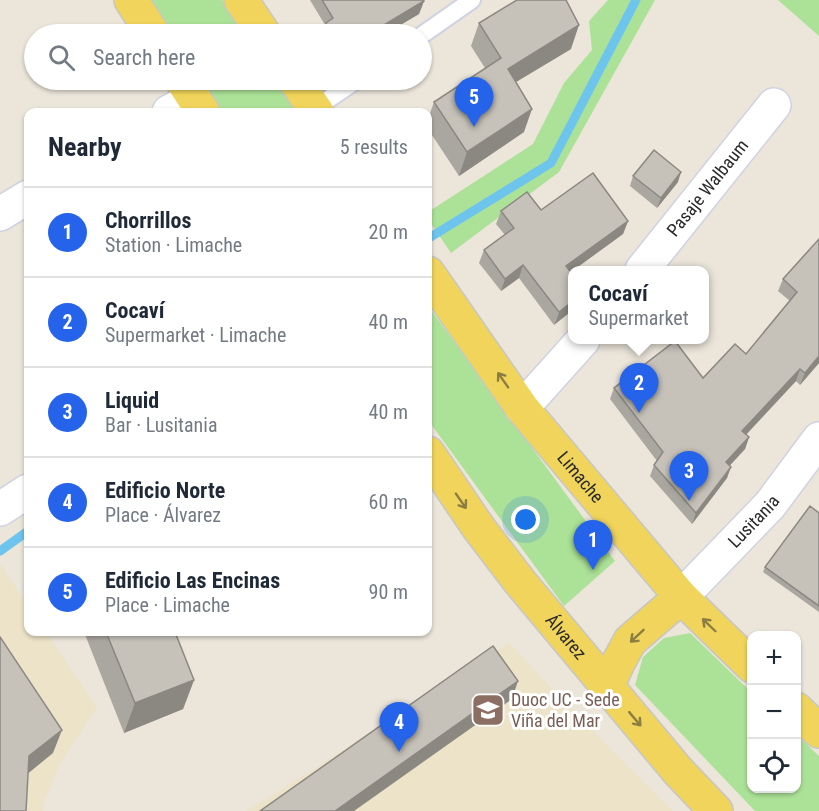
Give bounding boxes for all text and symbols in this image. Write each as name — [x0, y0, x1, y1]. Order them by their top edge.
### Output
search box — [24, 24, 432, 90]
icon: search — [45, 41, 78, 74]
text: Search here — [93, 45, 195, 70]
pin: 5 — [454, 78, 494, 127]
text: Nearby — [48, 132, 122, 162]
text: 5 results — [340, 135, 408, 159]
street label: Pasaje Walbaum — [662, 135, 752, 240]
text: Chorrillos — [105, 208, 191, 233]
text: 1 — [62, 220, 73, 244]
text: 20 m — [369, 220, 408, 244]
text: Station · Limache — [105, 233, 242, 257]
popup — [568, 266, 709, 344]
text: Cocaví — [588, 281, 648, 306]
text: Cocaví — [105, 298, 164, 323]
text: Supermarket — [588, 306, 689, 330]
text: 2 — [62, 310, 73, 334]
text: 40 m — [369, 310, 408, 334]
text: Supermarket · Limache — [105, 323, 286, 347]
pin: 2 — [620, 364, 658, 413]
one-way arrow — [497, 372, 509, 389]
text: Liquid — [105, 388, 159, 413]
text: 3 — [62, 400, 73, 424]
text: 40 m — [369, 400, 408, 424]
text: Bar · Lusitania — [105, 413, 217, 437]
street label: Limache — [553, 447, 608, 507]
pin: 3 — [670, 452, 708, 501]
text: Edificio Norte — [105, 478, 225, 503]
text: 4 — [62, 490, 73, 514]
text: 60 m — [369, 490, 408, 514]
street label: Lusitania — [724, 491, 784, 552]
one-way arrow — [455, 493, 467, 509]
text: Place · Álvarez — [105, 503, 221, 527]
your location — [511, 505, 540, 534]
pin: 1 — [574, 520, 612, 570]
text: Edificio Las Encinas — [105, 568, 280, 593]
text: 5 — [62, 580, 73, 604]
text: 90 m — [369, 580, 408, 604]
text: Place · Limache — [105, 593, 230, 617]
street label: Álvarez — [541, 610, 591, 663]
one-way arrow — [702, 618, 717, 633]
one-way arrow — [629, 629, 644, 643]
map controls — [747, 631, 801, 793]
button: + — [747, 631, 801, 685]
button: − — [747, 685, 801, 739]
place label: Duoc UC - Sede Viña del Mar — [511, 689, 620, 731]
school or university icon: Duoc UC - Sede Viña del Mar — [470, 692, 506, 728]
pin: 4 — [380, 702, 418, 752]
one-way arrow — [628, 711, 641, 727]
button: locate — [747, 739, 801, 793]

